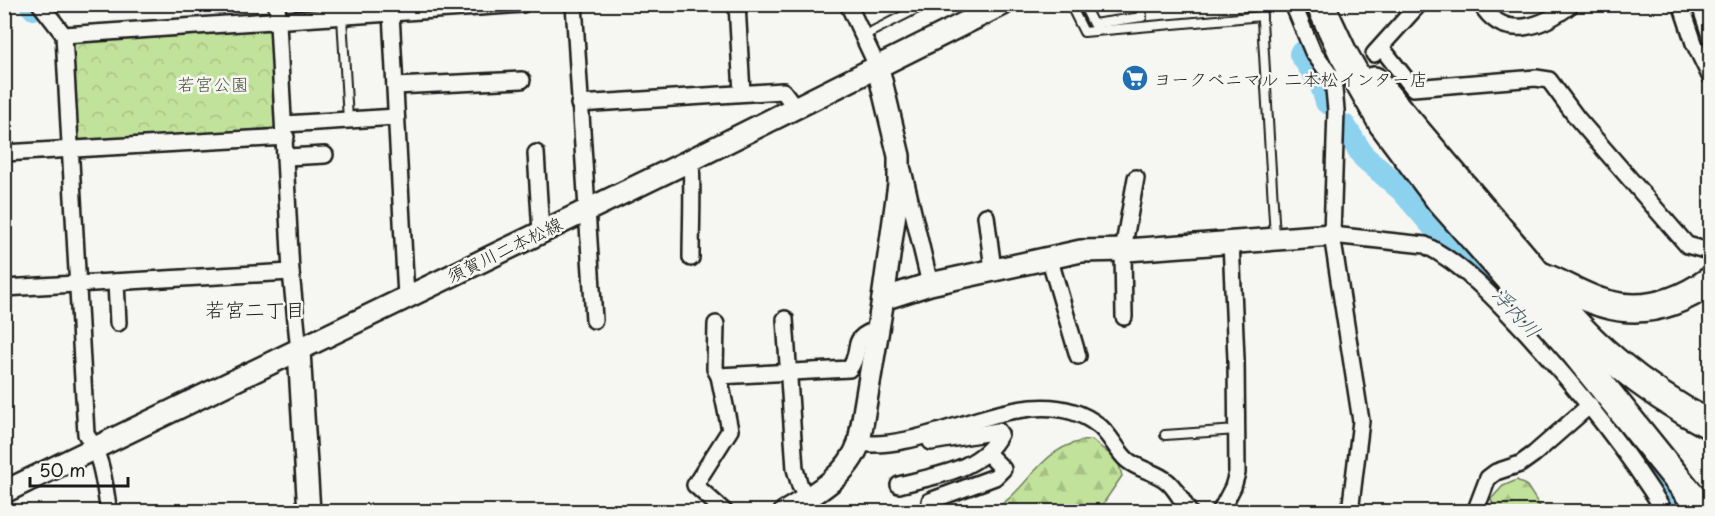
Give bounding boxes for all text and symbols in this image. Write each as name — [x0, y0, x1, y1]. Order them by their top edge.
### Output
supermarket icon: ヨークベニマル 二本松インター店 — [1120, 63, 1150, 93]
place label: ヨークベニマル 二本松インター店 — [1154, 65, 1428, 92]
park label: 若宮公園 — [177, 70, 249, 97]
street label: 須賀川二本松線 — [441, 209, 567, 289]
water label: 浮内川 — [1486, 280, 1548, 344]
district label: 若宮二丁目 — [205, 294, 305, 324]
scale bar — [30, 450, 128, 488]
text: 50 m — [39, 456, 86, 483]

